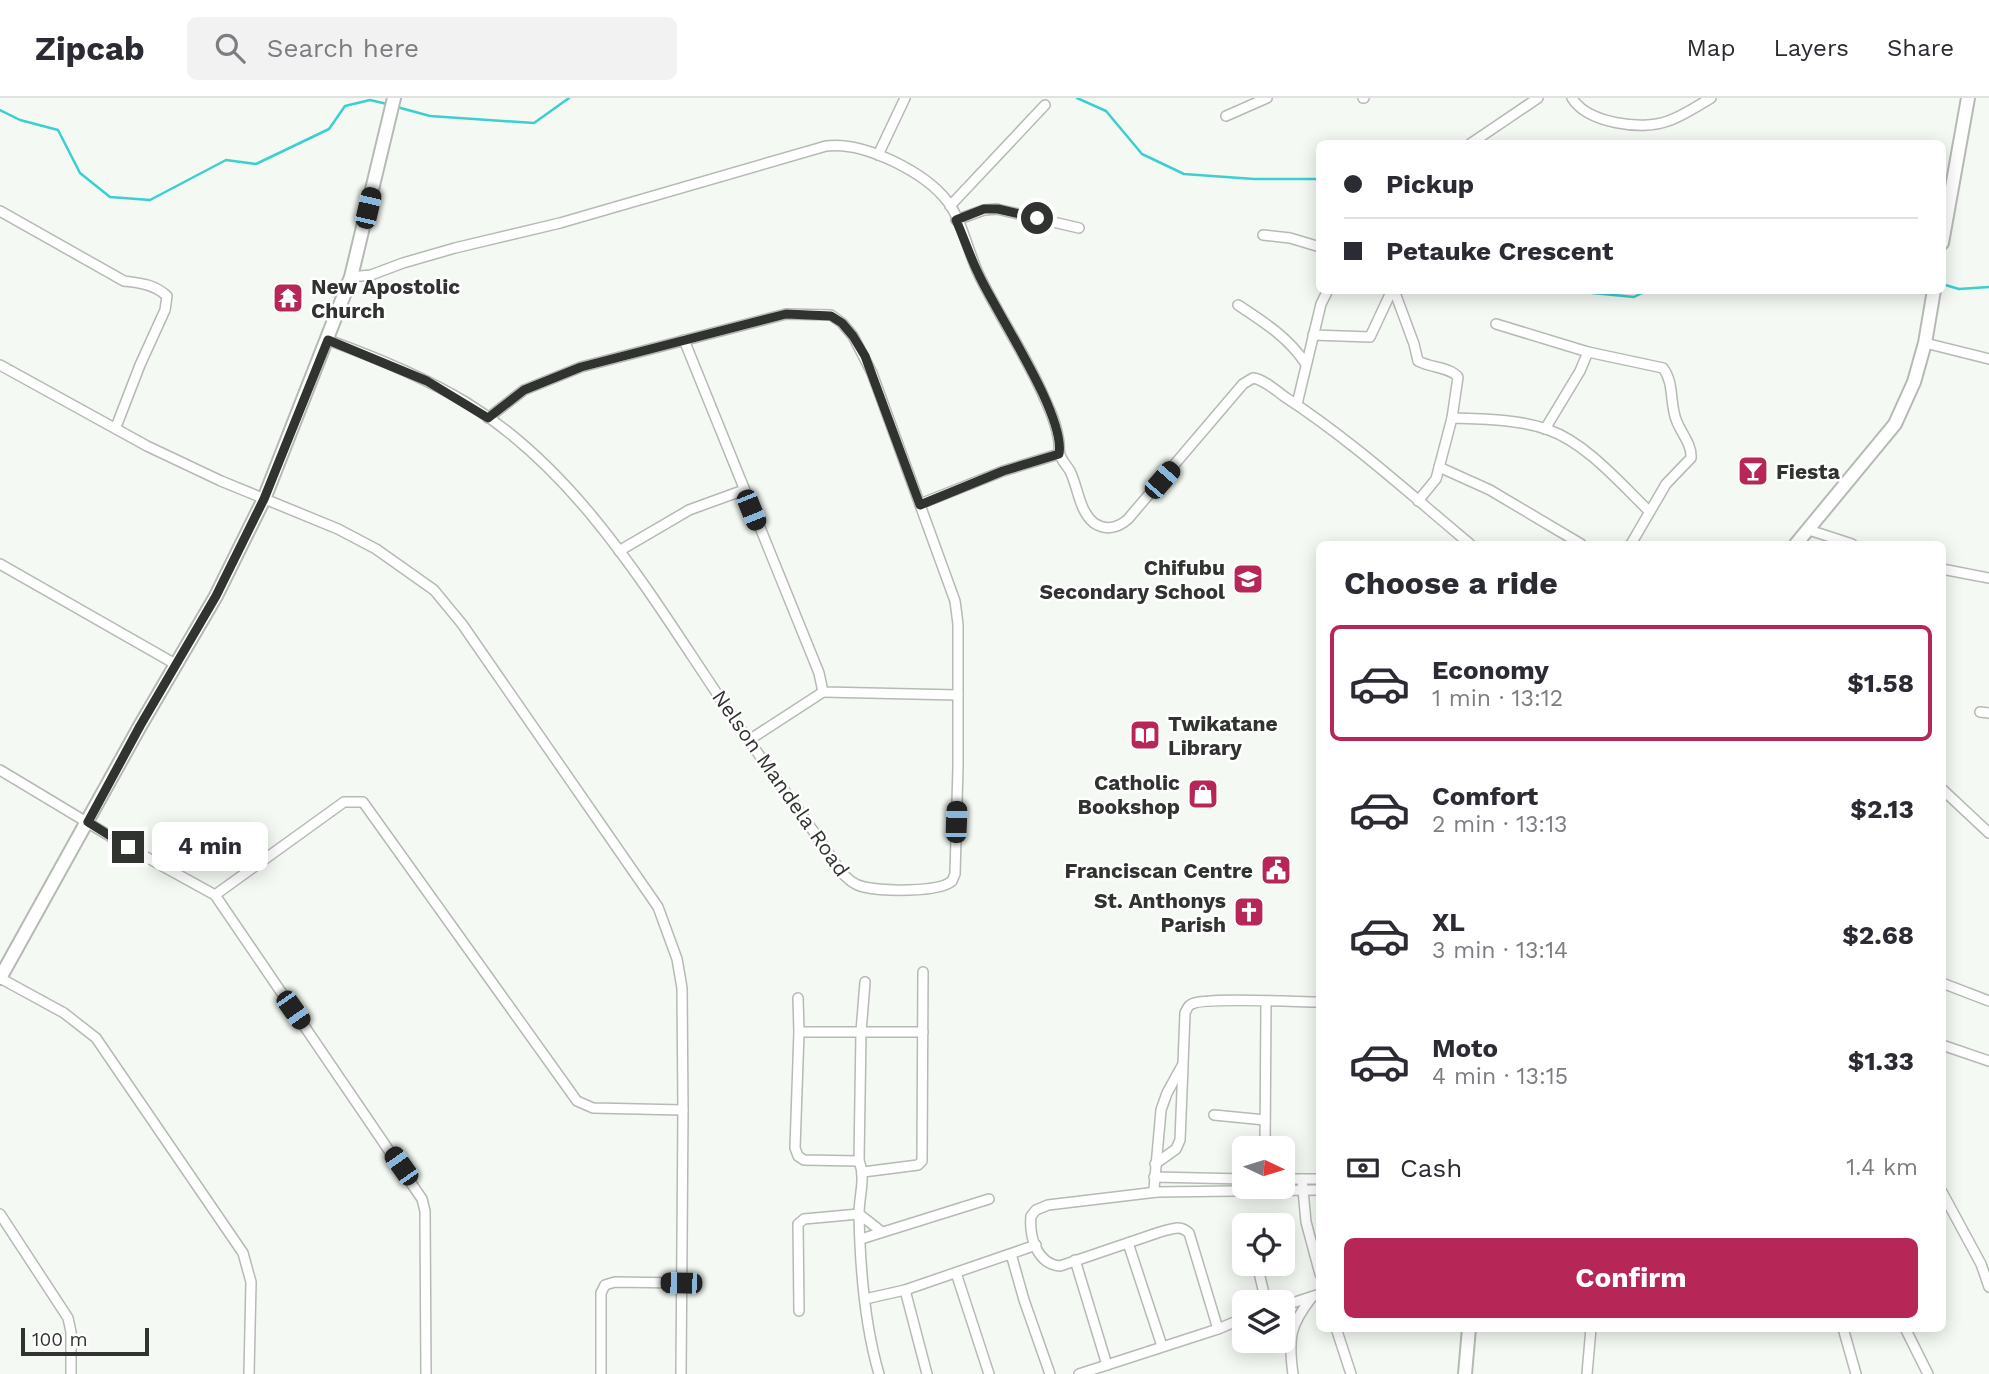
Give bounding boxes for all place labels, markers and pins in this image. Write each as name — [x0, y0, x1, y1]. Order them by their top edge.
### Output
place label: New Apostolic Church — [311, 274, 460, 323]
temple icon: New Apostolic Church — [271, 281, 305, 315]
bar icon: Fiesta — [1736, 454, 1770, 488]
place label: Fiesta — [1776, 459, 1841, 484]
place label: Chifubu Secondary School — [1040, 555, 1225, 604]
school or university icon: Chifubu Secondary School — [1231, 562, 1265, 596]
place label: Twikatane Library — [1168, 711, 1278, 760]
library icon: Twikatane Library — [1128, 718, 1162, 752]
place label: Catholic Bookshop — [1078, 770, 1180, 819]
shop icon: Catholic Bookshop — [1186, 777, 1220, 811]
public building icon: Franciscan Centre — [1259, 853, 1293, 887]
place label: Franciscan Centre — [1065, 858, 1253, 883]
place label: St. Anthonys Parish — [1094, 888, 1226, 937]
church icon: St. Anthonys Parish — [1232, 895, 1266, 929]

